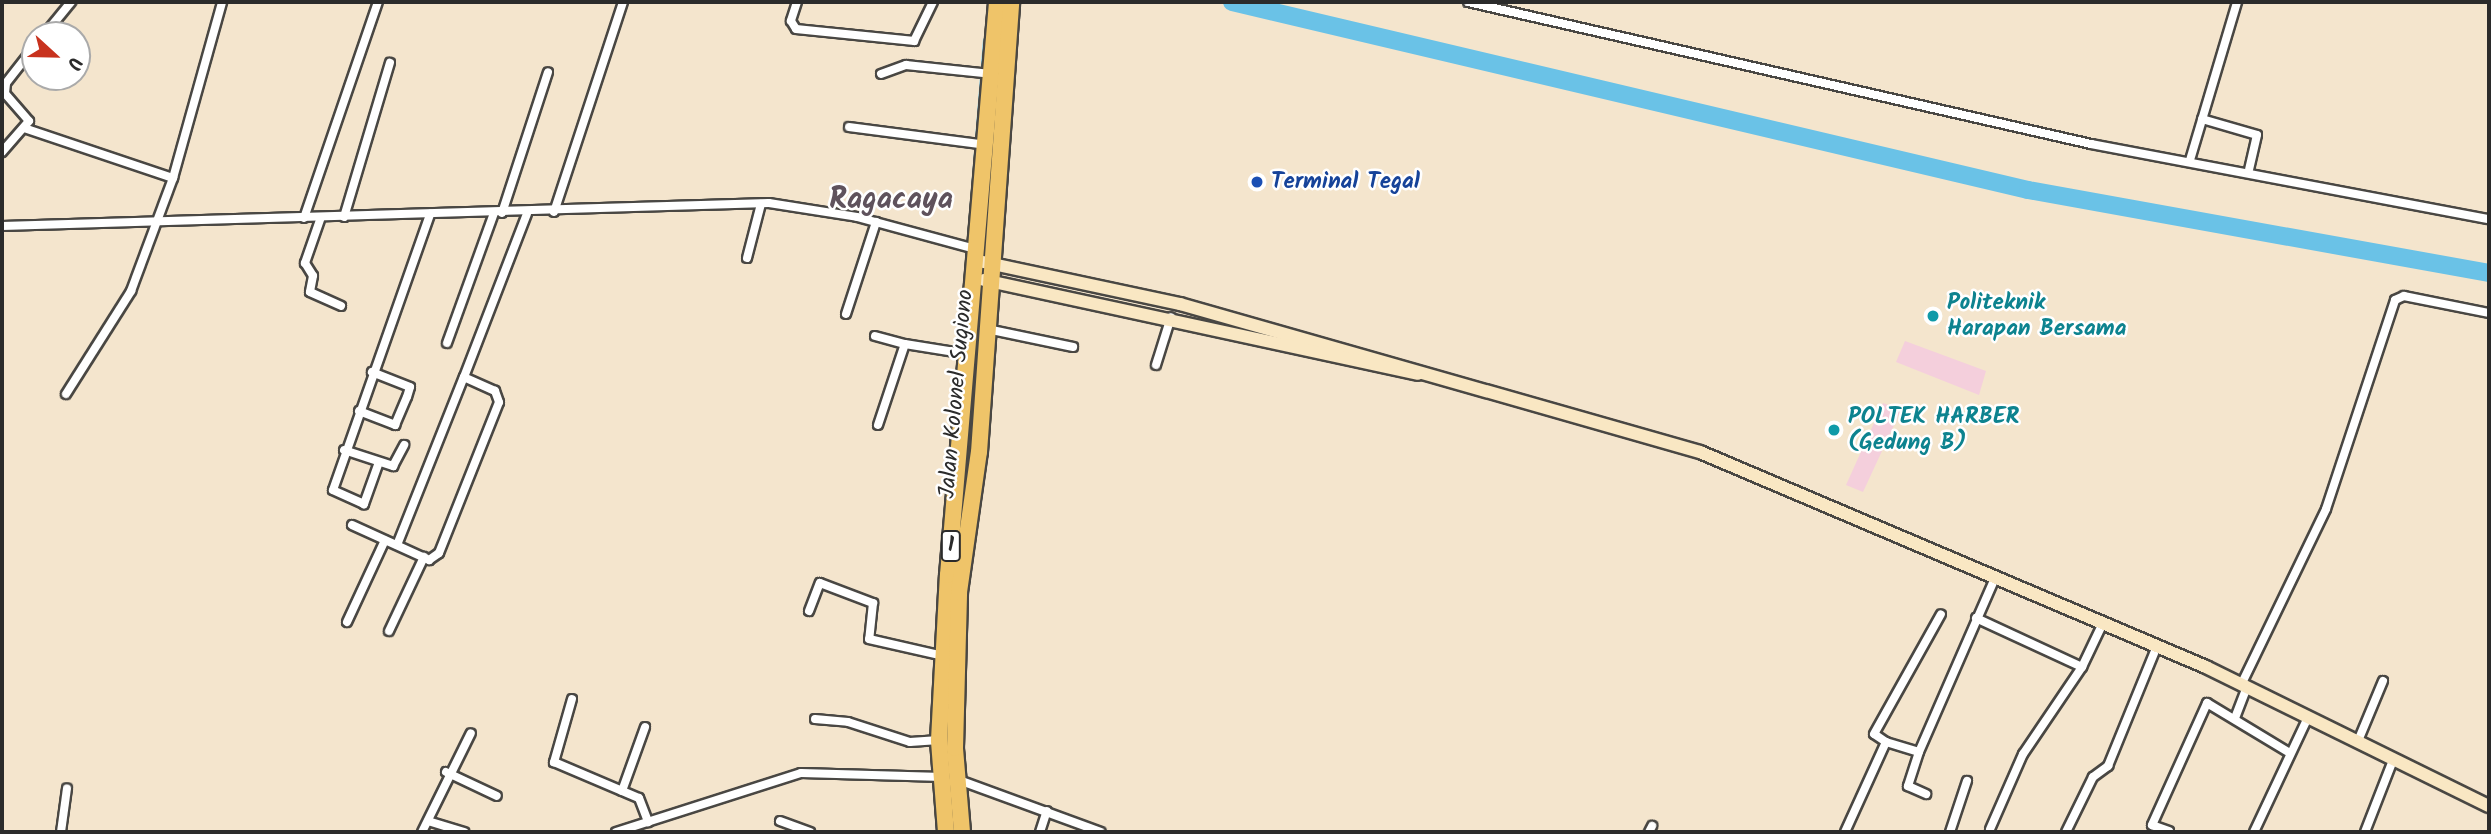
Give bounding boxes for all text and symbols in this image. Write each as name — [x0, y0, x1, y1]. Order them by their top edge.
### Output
north arrow — [21, 21, 91, 91]
text: U — [58, 52, 90, 74]
place label: Terminal Tegal — [1271, 168, 1420, 196]
marker: Terminal Tegal — [1249, 174, 1265, 190]
district label: Ragacaya — [829, 182, 953, 218]
street label: Jalan Kolonel Sugiono — [934, 288, 980, 500]
place label: Politeknik Harapan Bersama — [1947, 289, 2126, 343]
marker: Politeknik Harapan Bersama — [1925, 308, 1941, 324]
place label: POLTEK HARBER (Gedung B) — [1848, 403, 2019, 457]
marker: POLTEK HARBER (Gedung B) — [1826, 422, 1842, 438]
road number: 1 — [940, 528, 962, 564]

